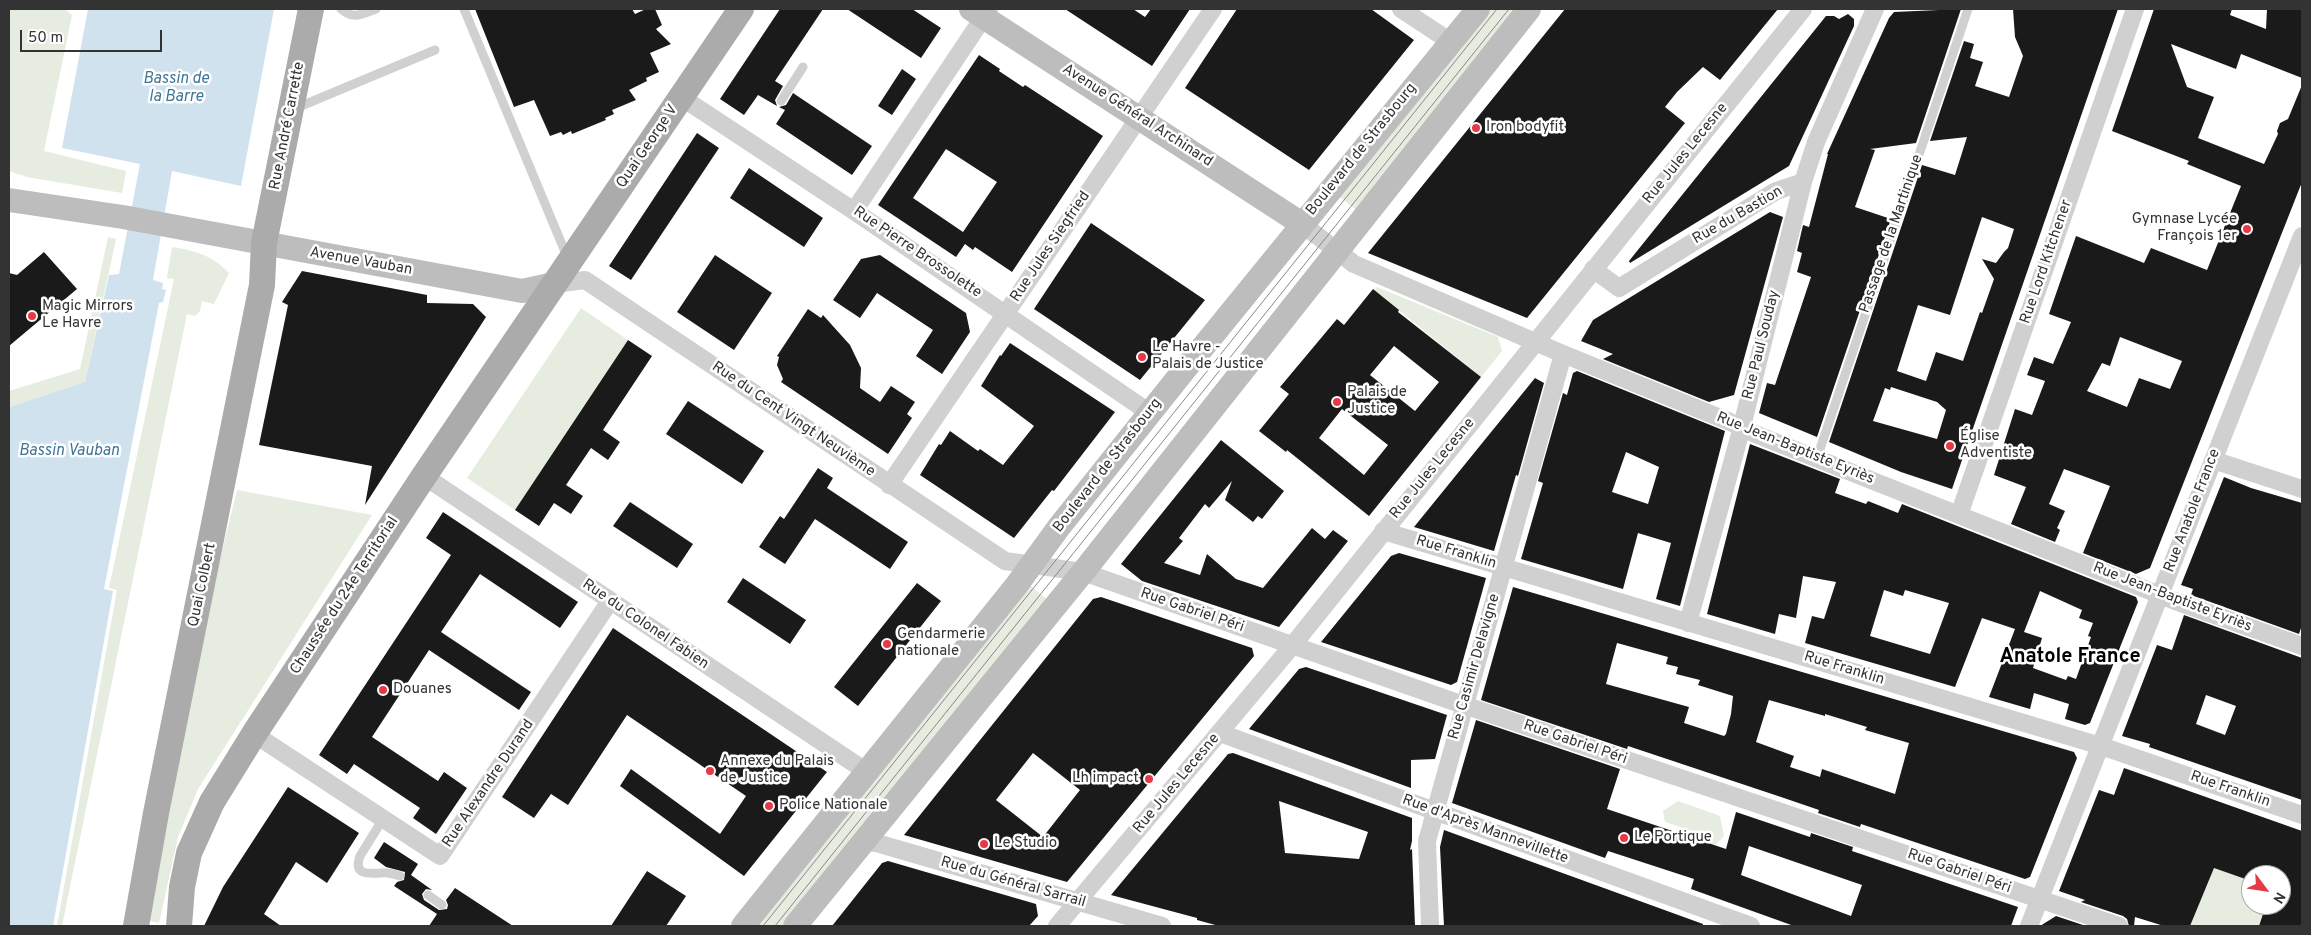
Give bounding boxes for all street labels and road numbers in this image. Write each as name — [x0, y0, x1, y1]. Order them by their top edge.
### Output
street label: Rue André Carrette — [267, 60, 309, 192]
street label: Avenue Général Archinard — [1058, 61, 1216, 171]
street label: Boulevard de Strasbourg — [1303, 80, 1421, 220]
street label: Rue Jules Lecesne — [1640, 100, 1732, 208]
street label: Quai George V — [613, 102, 683, 192]
street label: Passage de la Martinique — [1856, 152, 1928, 316]
street label: Rue du Bastion — [1690, 183, 1786, 249]
street label: Rue Jules Siegfried — [1007, 188, 1095, 306]
street label: Rue Lord Kitchener — [2017, 198, 2077, 326]
street label: Rue Pierre Brossolette — [849, 203, 985, 303]
street label: Avenue Vauban — [308, 244, 414, 280]
street label: Rue Paul Souday — [1740, 288, 1784, 402]
street label: Rue du Cent Vingt Neuvième — [708, 358, 878, 482]
street label: Boulevard de Strasbourg — [1050, 395, 1166, 537]
street label: Rue Jean-Baptiste Eyriès — [1713, 409, 1877, 489]
street label: Rue Jules Lecesne — [1387, 415, 1479, 523]
street label: Rue Anatole France — [2161, 447, 2225, 575]
street label: Chaussée du 24e Territorial — [287, 514, 403, 678]
street label: Rue Franklin — [1414, 532, 1498, 574]
street label: Quai Colbert — [185, 541, 221, 629]
street label: Rue Jean-Baptiste Eyriès — [2090, 559, 2254, 637]
street label: Rue du Colonel Fabien — [578, 576, 712, 674]
street label: Rue Gabriel Péri — [1138, 585, 1246, 637]
street label: Rue Casimir Delavigne — [1446, 592, 1504, 742]
street label: Rue Franklin — [1802, 648, 1886, 690]
street label: Rue Alexandre Durand — [439, 717, 539, 851]
street label: Rue Gabriel Péri — [1521, 717, 1629, 769]
street label: Rue Jules Lecesne — [1130, 730, 1224, 838]
street label: Rue Franklin — [2188, 768, 2272, 812]
street label: Rue d'Après Mannevillette — [1399, 792, 1571, 868]
street label: Rue Gabriel Péri — [1905, 846, 2013, 898]
street label: Rue du Général Sarrail — [938, 854, 1088, 912]

